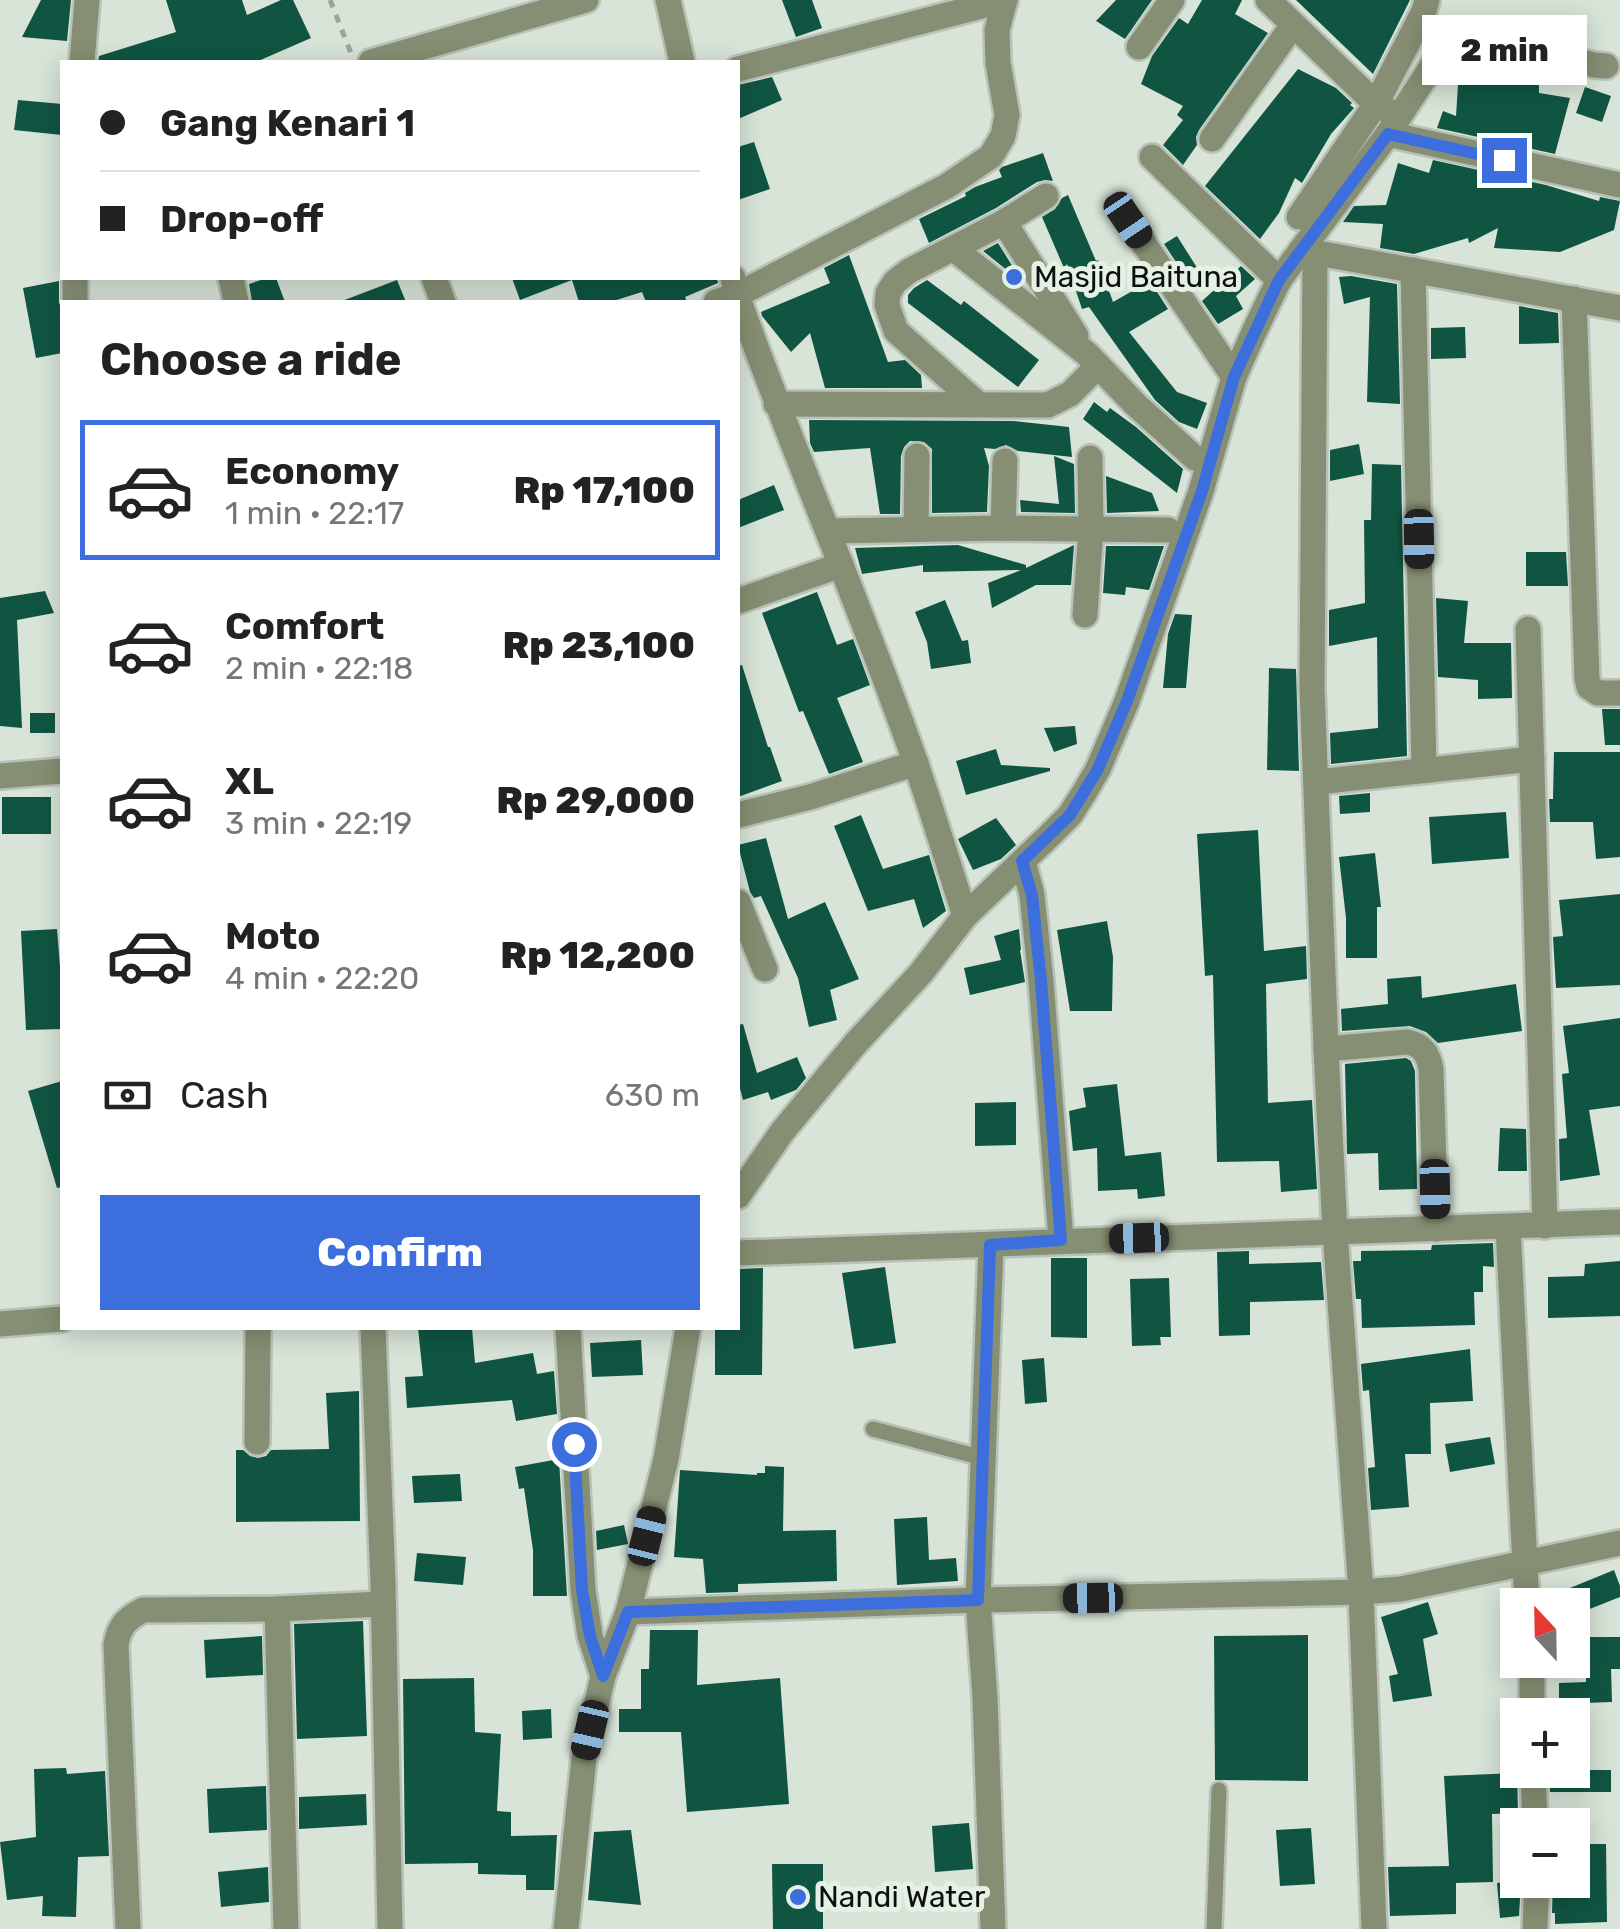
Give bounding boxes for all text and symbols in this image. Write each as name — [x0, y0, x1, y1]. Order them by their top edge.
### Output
callout: 2 min — [1422, 15, 1586, 85]
text: 2 min — [1460, 31, 1549, 69]
text: Gang Kenari 1 — [160, 100, 415, 146]
route end — [1482, 138, 1527, 183]
car — [1099, 187, 1157, 253]
text: Drop-off — [160, 196, 323, 242]
place label: Masjid Baituna — [1034, 259, 1238, 295]
marker: Masjid Baituna — [1003, 266, 1025, 288]
text: Choose a ride — [100, 333, 402, 386]
icon: car — [105, 445, 195, 535]
text: Economy — [225, 448, 399, 494]
text: Rp 17,100 — [513, 467, 695, 513]
text: 1 min · 22:17 — [225, 494, 404, 532]
car — [1403, 509, 1435, 569]
icon: car — [105, 600, 195, 690]
text: Comfort — [225, 603, 384, 649]
text: Rp 23,100 — [502, 622, 695, 668]
text: 2 min · 22:18 — [225, 649, 413, 687]
icon: car — [105, 755, 195, 845]
text: XL — [225, 758, 274, 804]
text: Rp 29,000 — [496, 777, 695, 823]
text: 3 min · 22:19 — [225, 804, 412, 842]
icon: car — [105, 910, 195, 1000]
text: Moto — [225, 913, 321, 959]
text: Rp 12,200 — [500, 932, 695, 978]
text: 4 min · 22:20 — [225, 959, 419, 997]
icon: cash — [100, 1068, 155, 1123]
text: Cash — [180, 1072, 269, 1118]
text: 630 m — [605, 1076, 700, 1114]
car — [1419, 1159, 1451, 1219]
button: Confirm — [100, 1195, 700, 1310]
car — [1108, 1222, 1170, 1254]
route start — [552, 1422, 597, 1467]
car — [625, 1503, 669, 1569]
car — [1063, 1582, 1123, 1614]
north arrow — [1500, 1588, 1590, 1678]
map controls — [1500, 1588, 1590, 1898]
car — [569, 1697, 611, 1763]
button: + — [1500, 1698, 1590, 1788]
button: − — [1500, 1808, 1590, 1898]
place label: Nandi Water — [818, 1879, 986, 1915]
marker: Nandi Water — [787, 1886, 809, 1908]

